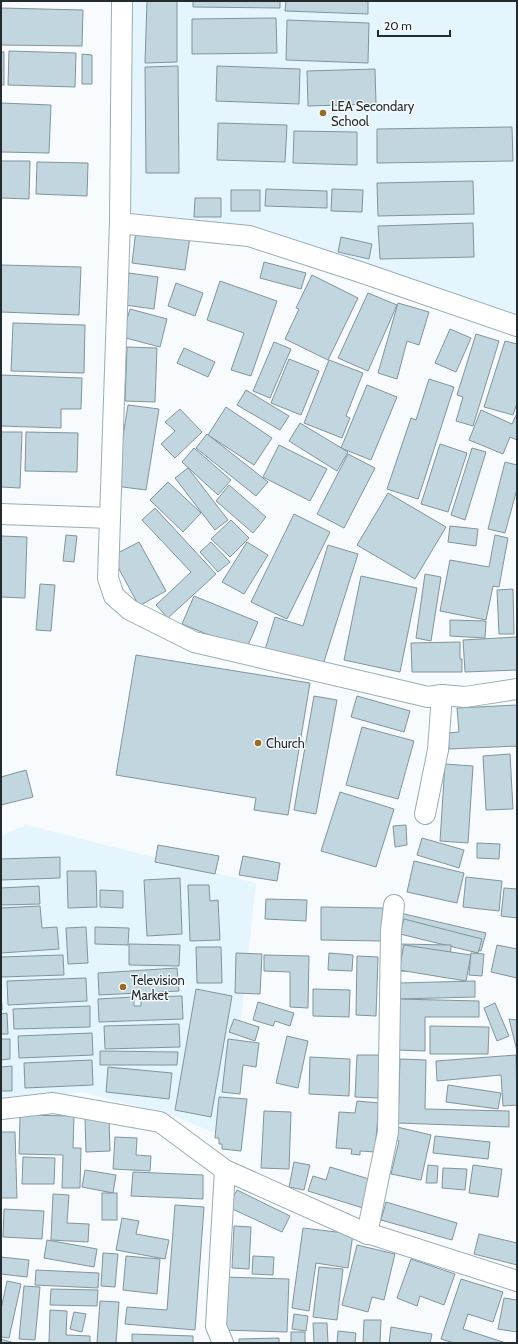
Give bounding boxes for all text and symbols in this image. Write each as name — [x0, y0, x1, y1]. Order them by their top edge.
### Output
scale bar — [378, 12, 450, 38]
text: 20 m — [384, 18, 412, 33]
place label: LEA Secondary School — [331, 98, 415, 129]
marker: LEA Secondary School — [318, 108, 328, 118]
place label: Church — [266, 735, 305, 751]
marker: Church — [253, 738, 263, 748]
place label: Television Market — [131, 972, 185, 1003]
marker: Television Market — [118, 982, 128, 992]

